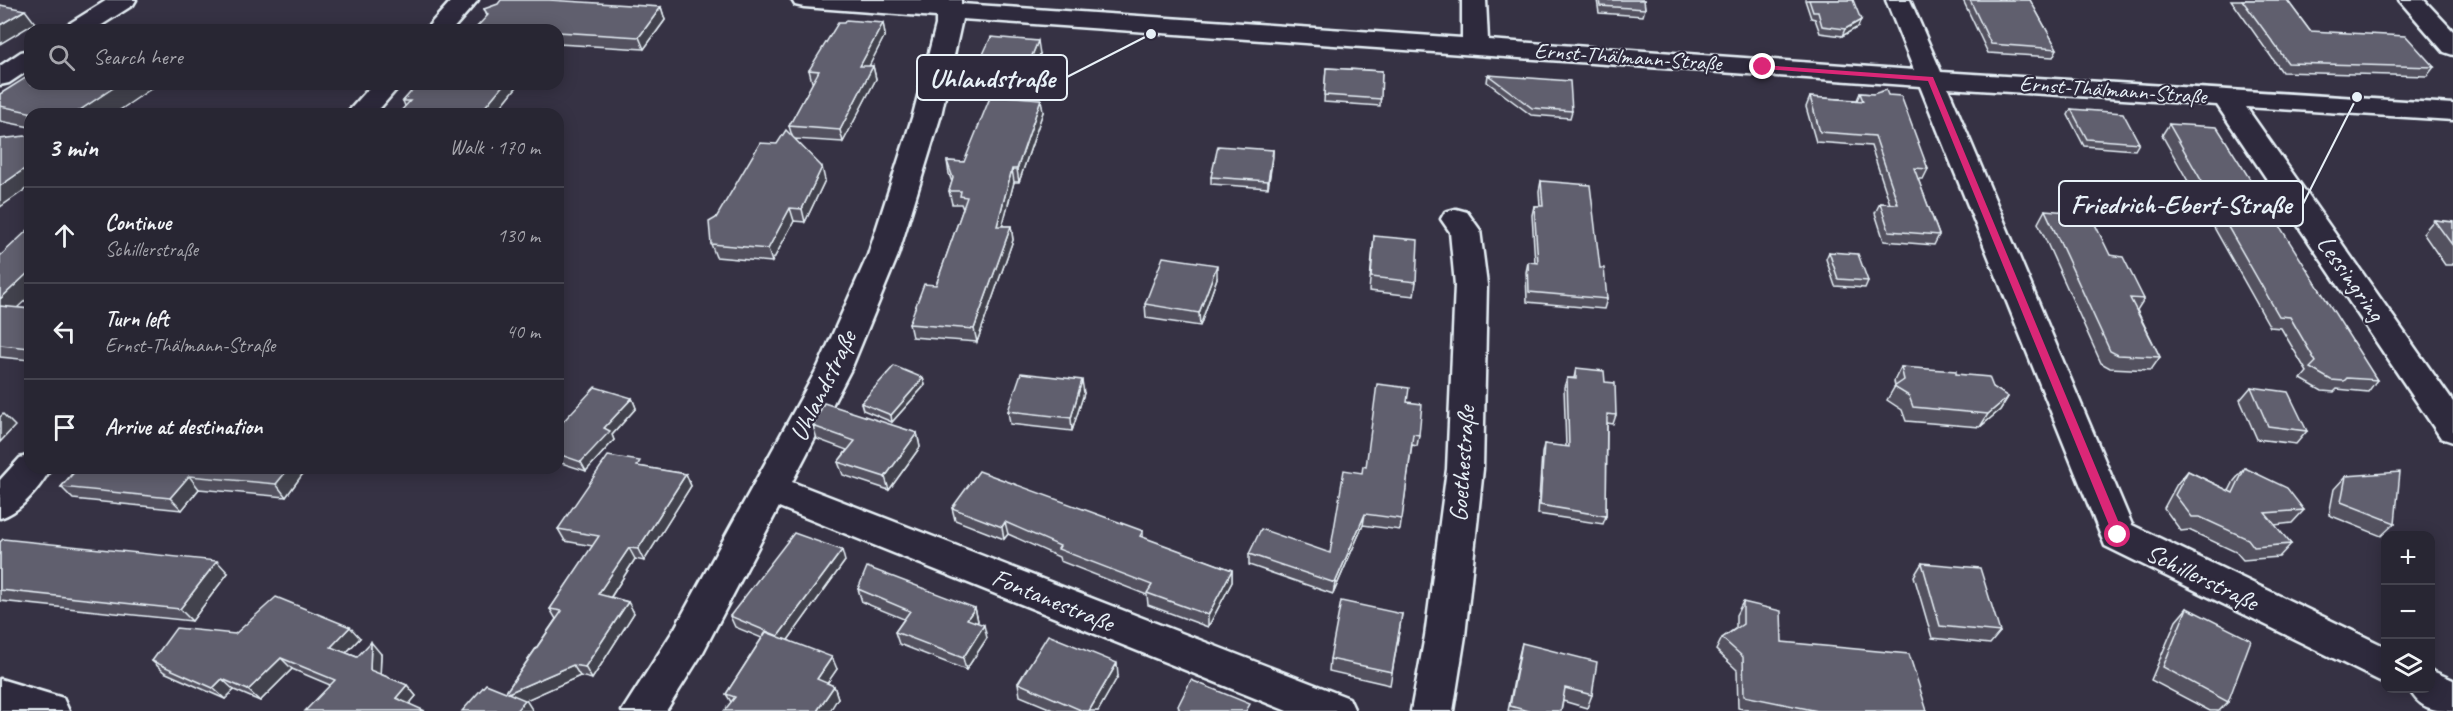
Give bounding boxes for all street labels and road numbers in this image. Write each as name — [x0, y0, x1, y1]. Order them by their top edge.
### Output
street label: Ernst-Thälmann-Straße — [1534, 36, 1724, 78]
street label: Ernst-Thälmann-Straße — [2019, 69, 2209, 111]
street label: Lessingring — [2309, 228, 2394, 329]
street label: Uhlandstraße — [782, 323, 865, 447]
street label: Goethestraße — [1441, 402, 1483, 523]
street label: Schillerstraße — [2140, 536, 2266, 619]
street label: Fontanestraße — [987, 561, 1121, 640]

